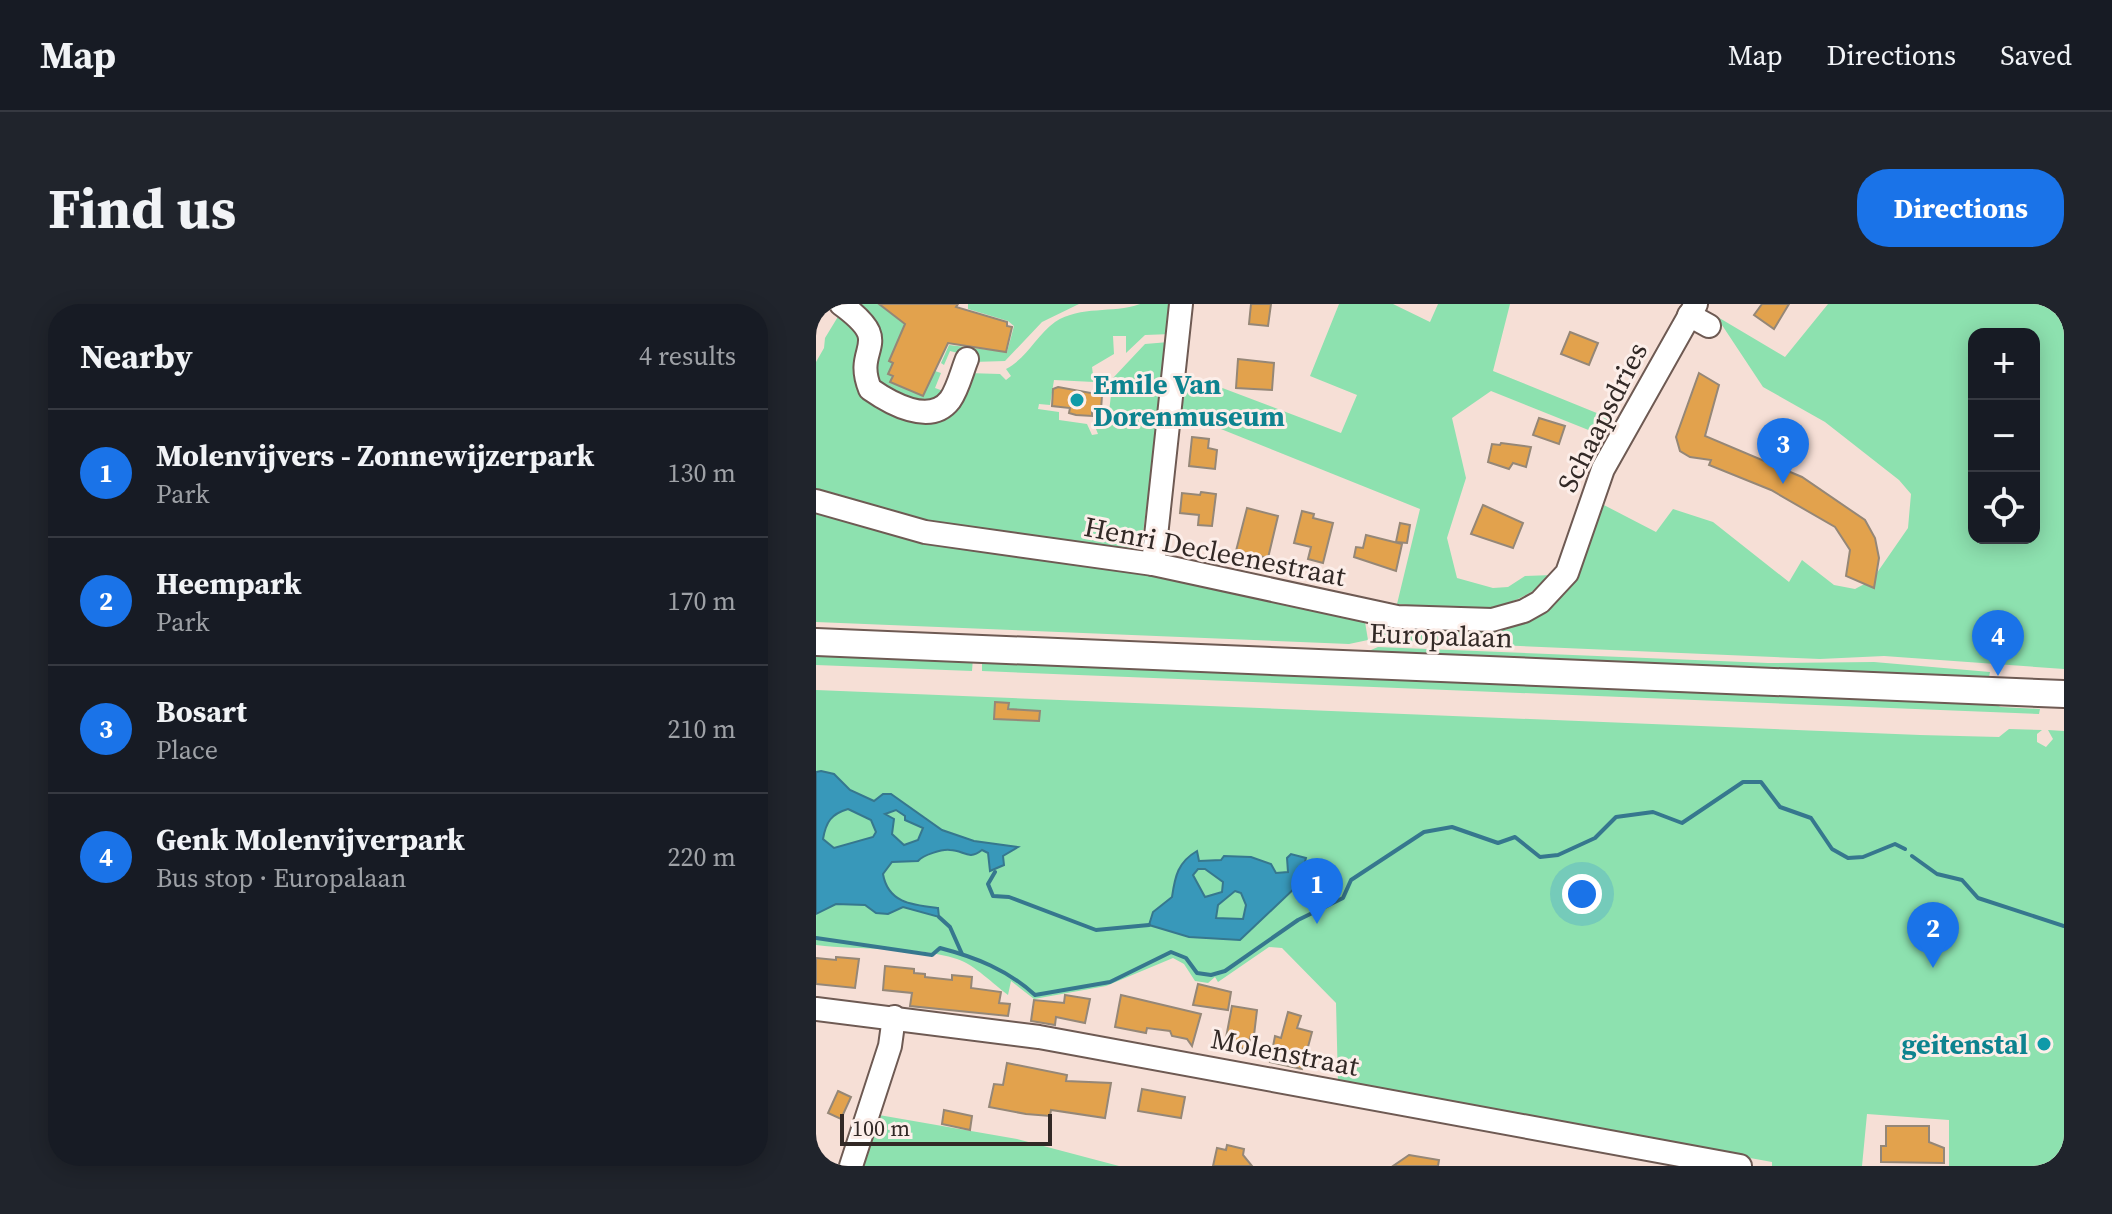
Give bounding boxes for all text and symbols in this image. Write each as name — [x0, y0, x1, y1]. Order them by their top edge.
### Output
text: Map — [40, 29, 116, 81]
text: Map — [1728, 36, 1783, 74]
text: Directions — [1827, 36, 1956, 74]
text: Saved — [2000, 36, 2072, 74]
button: Directions — [1857, 169, 2064, 247]
text: Find us — [48, 170, 236, 247]
map controls — [1968, 328, 2040, 544]
button: + — [1968, 328, 2040, 400]
text: Nearby — [80, 333, 193, 379]
street label: Schaapsdries — [1548, 336, 1656, 498]
text: 4 results — [639, 338, 736, 374]
place label: Emile Van Dorenmuseum — [1093, 365, 1285, 435]
marker: Emile Van Dorenmuseum — [1068, 391, 1086, 409]
button: − — [1968, 400, 2040, 472]
pin: 3 — [1757, 418, 1809, 484]
text: Molenvijvers - Zonnewijzerpark — [156, 435, 594, 476]
text: 1 — [99, 455, 113, 491]
text: 130 m — [668, 455, 736, 491]
button: locate — [1968, 472, 2040, 544]
text: Park — [156, 476, 209, 512]
street label: Henri Decleenestraat — [1081, 507, 1350, 595]
text: Heempark — [156, 563, 301, 604]
text: 2 — [99, 583, 113, 619]
text: 170 m — [668, 583, 736, 619]
text: Park — [156, 604, 209, 640]
pin: 4 — [1972, 610, 2024, 676]
street label: Europalaan — [1369, 614, 1513, 656]
text: Bosart — [156, 691, 247, 732]
text: 3 — [99, 711, 113, 747]
text: 210 m — [668, 711, 736, 747]
text: Place — [156, 732, 218, 768]
text: Genk Molenvijverpark — [156, 819, 465, 860]
text: 4 — [99, 839, 113, 875]
text: 220 m — [668, 839, 736, 875]
pin: 1 — [1291, 858, 1343, 924]
text: Bus stop · Europalaan — [156, 860, 406, 896]
your location — [1562, 874, 1602, 914]
pin: 2 — [1907, 902, 1959, 968]
street label: Molenstraat — [1208, 1019, 1363, 1085]
place label: geitenstal — [1901, 1025, 2028, 1063]
marker: geitenstal — [2035, 1035, 2053, 1053]
scale bar — [840, 1110, 1052, 1146]
text: 100 m — [852, 1113, 910, 1143]

